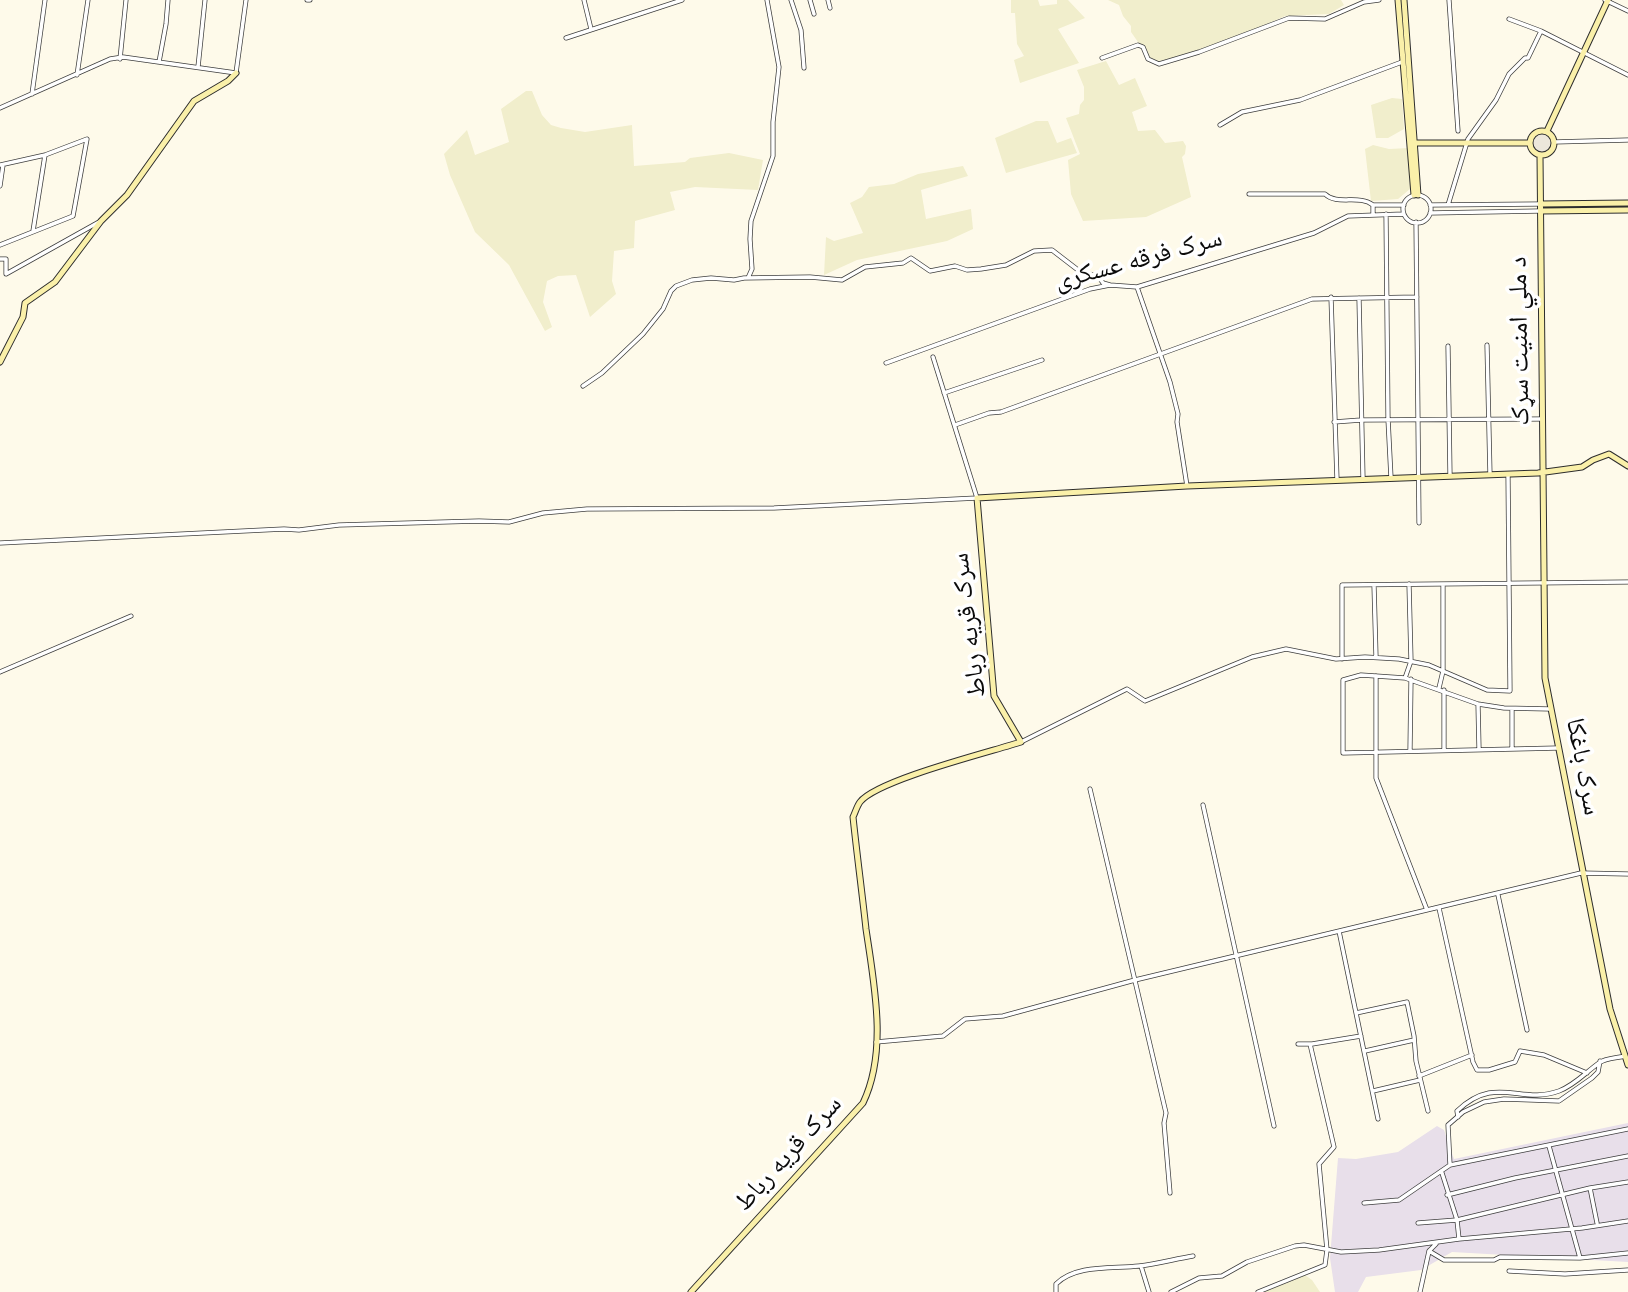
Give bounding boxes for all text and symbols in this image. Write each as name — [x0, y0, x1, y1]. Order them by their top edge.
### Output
street label: سرک فرقه عسکری — [1052, 225, 1226, 299]
street label: د ملي امنیت سړک — [1505, 256, 1539, 426]
street label: سرک قریه رباط — [947, 551, 995, 699]
street label: سرک باغکا — [1556, 716, 1606, 818]
street label: سرک قریه رباط — [730, 1091, 850, 1219]

